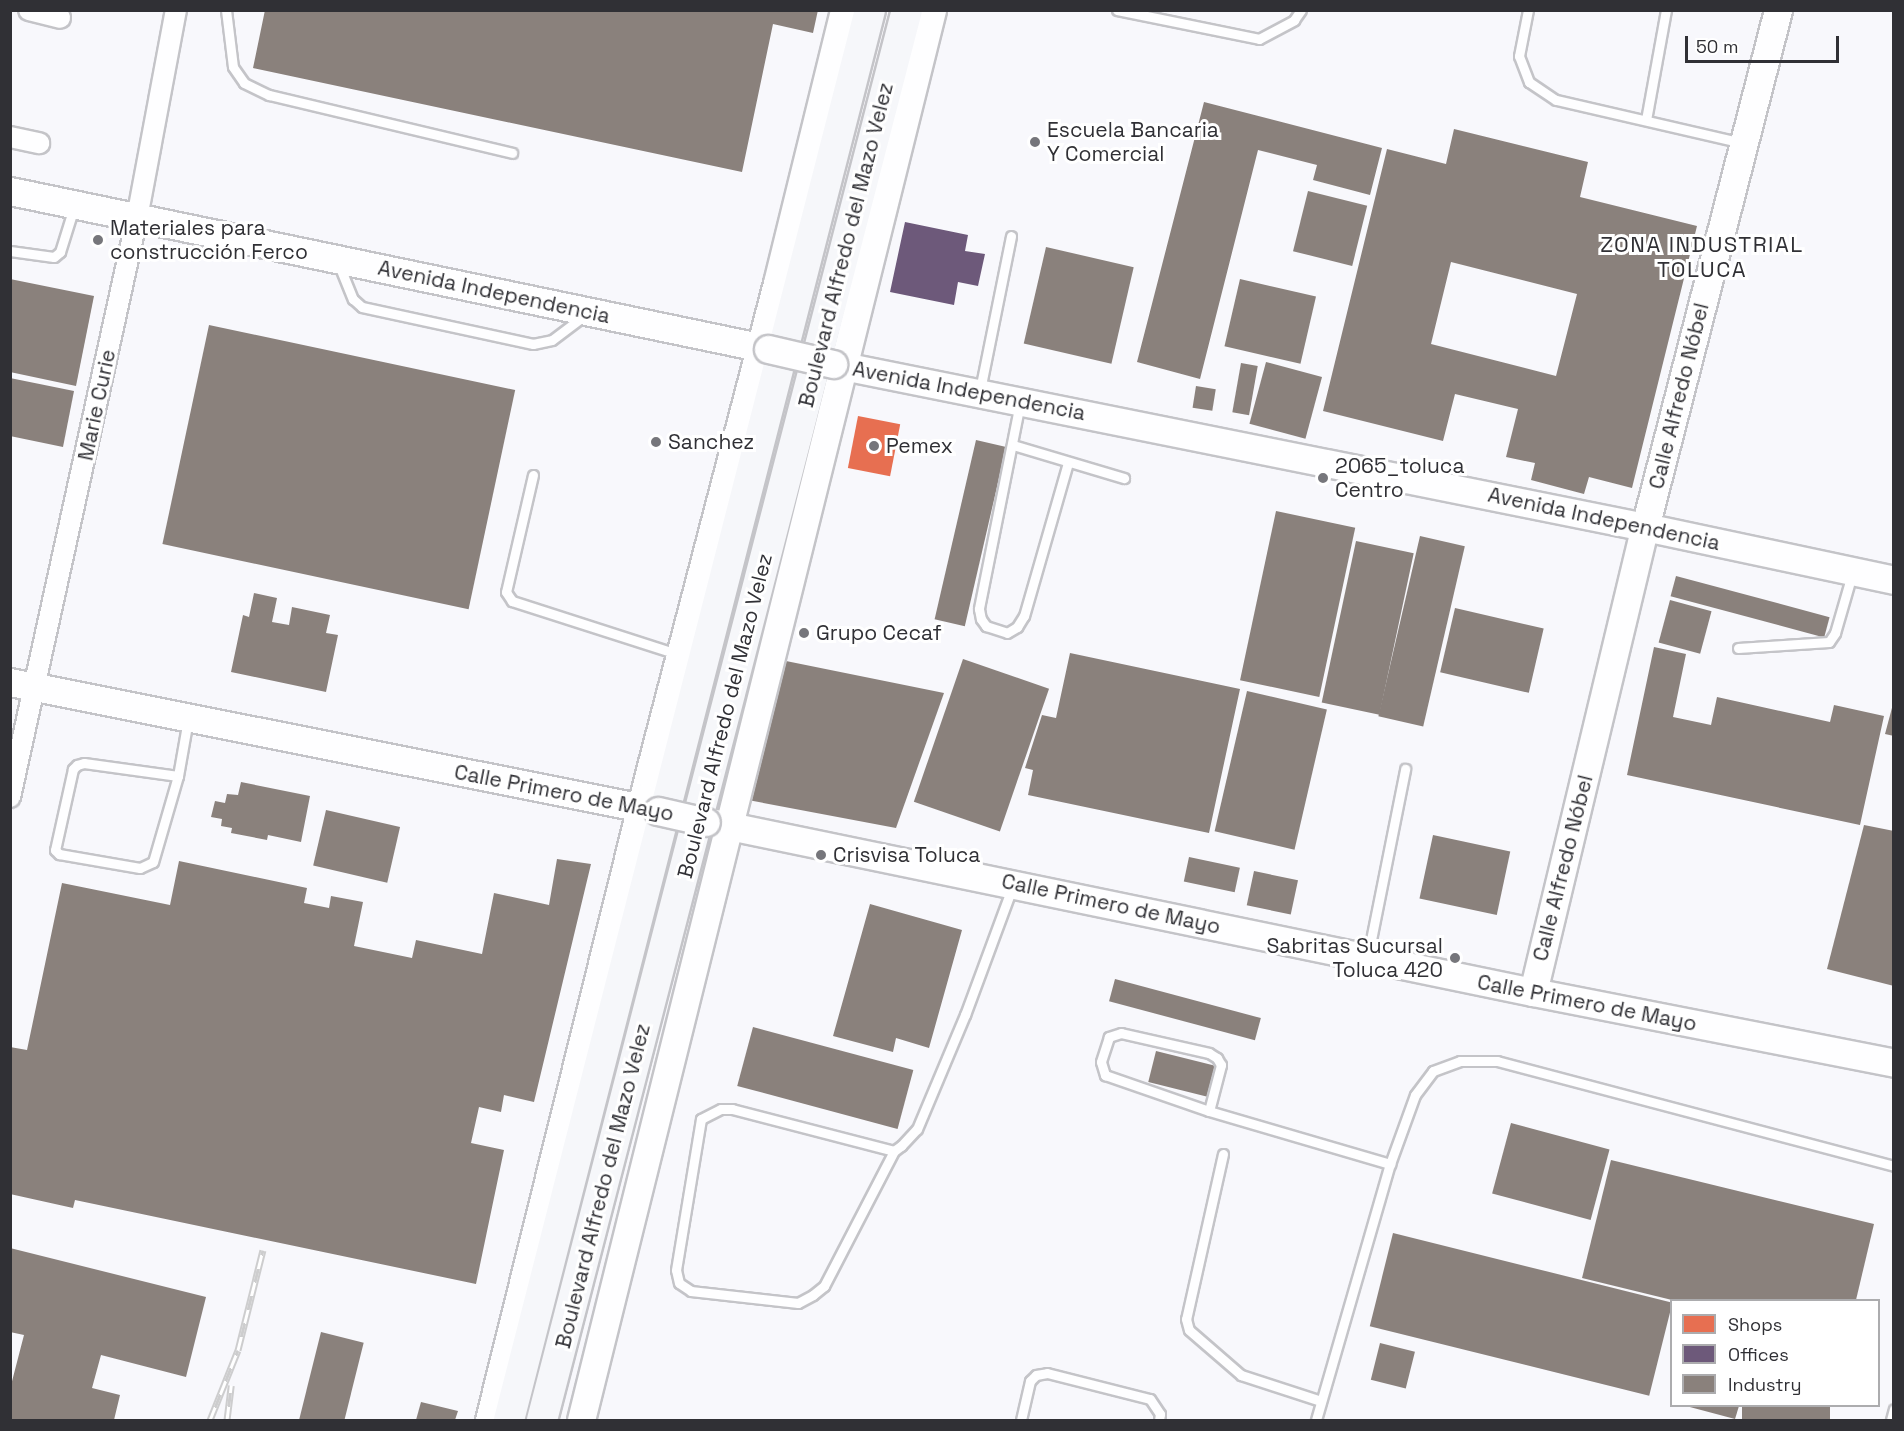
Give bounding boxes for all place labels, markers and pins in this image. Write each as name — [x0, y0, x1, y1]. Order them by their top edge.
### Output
place label: Escuela Bancaria Y Comercial — [1047, 117, 1219, 167]
marker: Escuela Bancaria Y Comercial — [1028, 135, 1042, 149]
place label: Materiales para construcción Ferco — [110, 215, 308, 265]
marker: Materiales para construcción Ferco — [91, 233, 105, 247]
place label: Sanchez — [668, 429, 754, 455]
place label: Pemex — [886, 433, 953, 459]
marker: Sanchez — [649, 435, 663, 449]
marker: Pemex — [867, 439, 881, 453]
place label: 2065_toluca Centro — [1335, 453, 1464, 503]
marker: 2065_toluca Centro — [1316, 471, 1330, 485]
place label: Grupo Cecaf — [816, 620, 942, 646]
marker: Grupo Cecaf — [797, 626, 811, 640]
place label: Crisvisa Toluca — [833, 842, 981, 868]
marker: Crisvisa Toluca — [814, 848, 828, 862]
place label: Sabritas Sucursal Toluca 420 — [1266, 933, 1443, 983]
marker: Sabritas Sucursal Toluca 420 — [1448, 951, 1462, 965]

